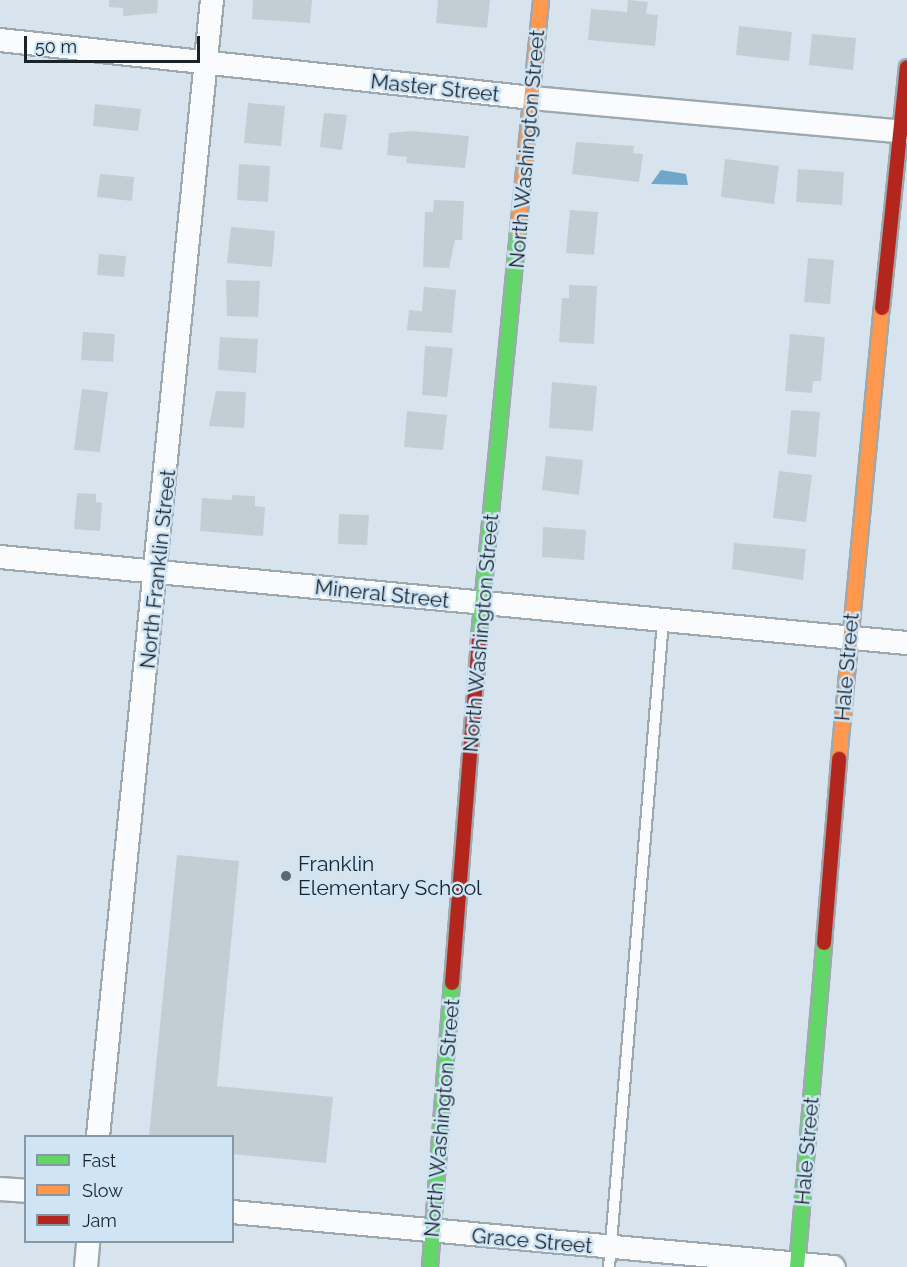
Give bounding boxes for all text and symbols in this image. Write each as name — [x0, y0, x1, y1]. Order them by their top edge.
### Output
scale bar — [27, 24, 202, 62]
street label: North Washington Street — [504, 28, 550, 270]
text: 50 m — [35, 36, 77, 57]
street label: Master Street — [369, 69, 501, 107]
street label: North Franklin Street — [135, 468, 181, 670]
street label: North Washington Street — [458, 512, 504, 754]
street label: Mineral Street — [313, 574, 451, 614]
street label: Hale Street — [830, 612, 864, 722]
place label: Franklin Elementary School — [298, 851, 482, 901]
marker: Franklin Elementary School — [279, 869, 293, 883]
street label: North Washington Street — [419, 997, 465, 1239]
street label: Hale Street — [790, 1096, 824, 1206]
legend — [24, 1135, 234, 1243]
text: Fast — [82, 1150, 116, 1171]
text: Slow — [82, 1180, 123, 1201]
text: Jam — [82, 1210, 117, 1231]
street label: Grace Street — [471, 1223, 593, 1259]

